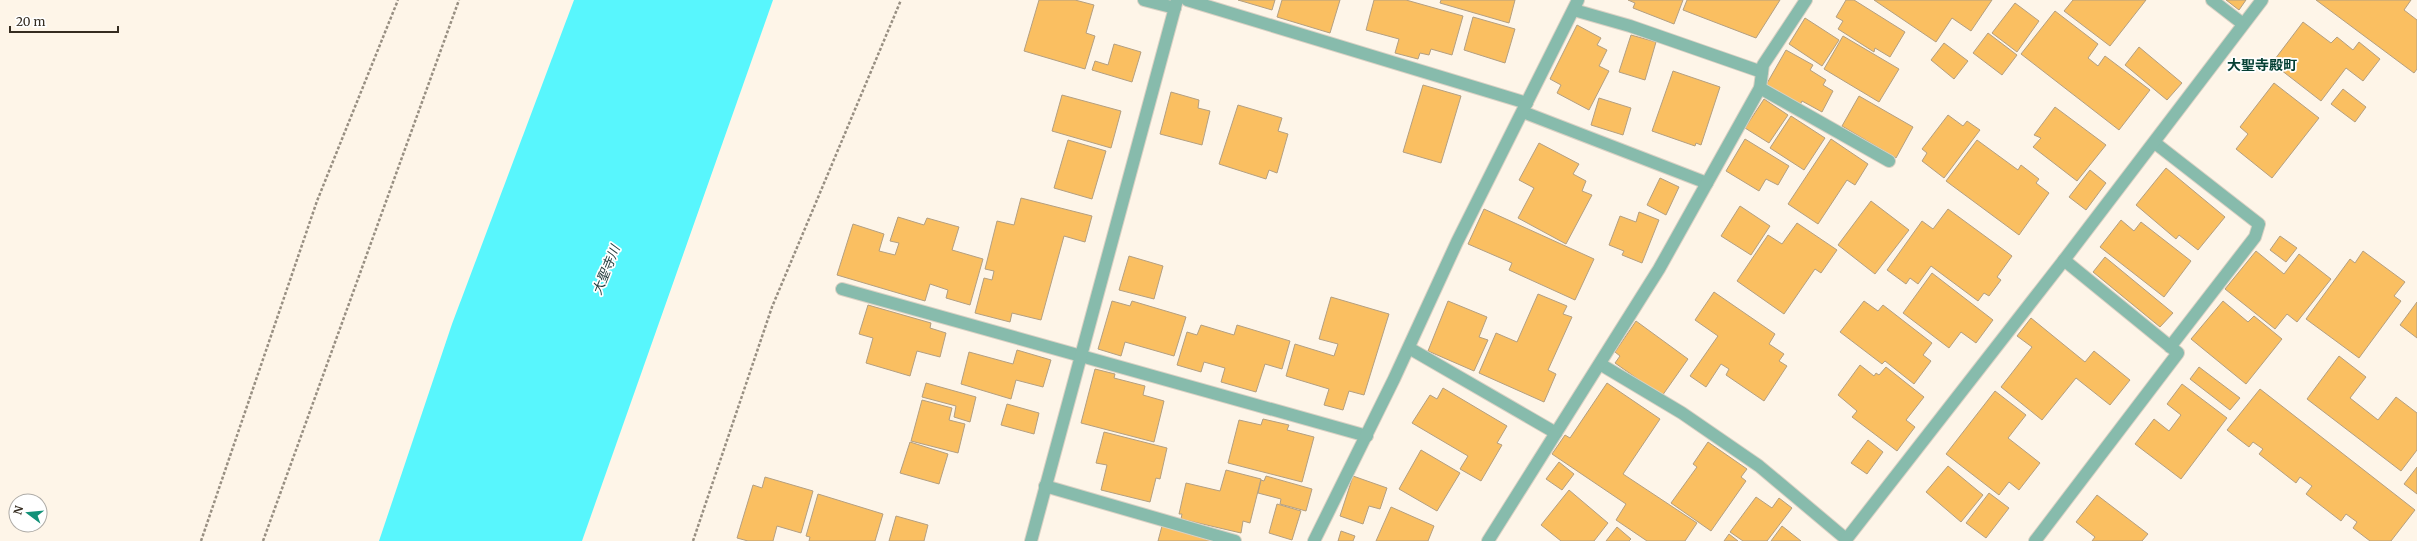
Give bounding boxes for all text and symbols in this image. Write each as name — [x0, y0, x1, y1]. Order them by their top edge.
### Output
scale bar — [10, 8, 118, 34]
text: 20 m — [16, 14, 45, 29]
district label: 大聖寺殿町 — [2227, 56, 2297, 74]
water label: 大聖寺川 — [588, 241, 624, 297]
north arrow — [8, 493, 48, 533]
text: N — [10, 504, 26, 516]

